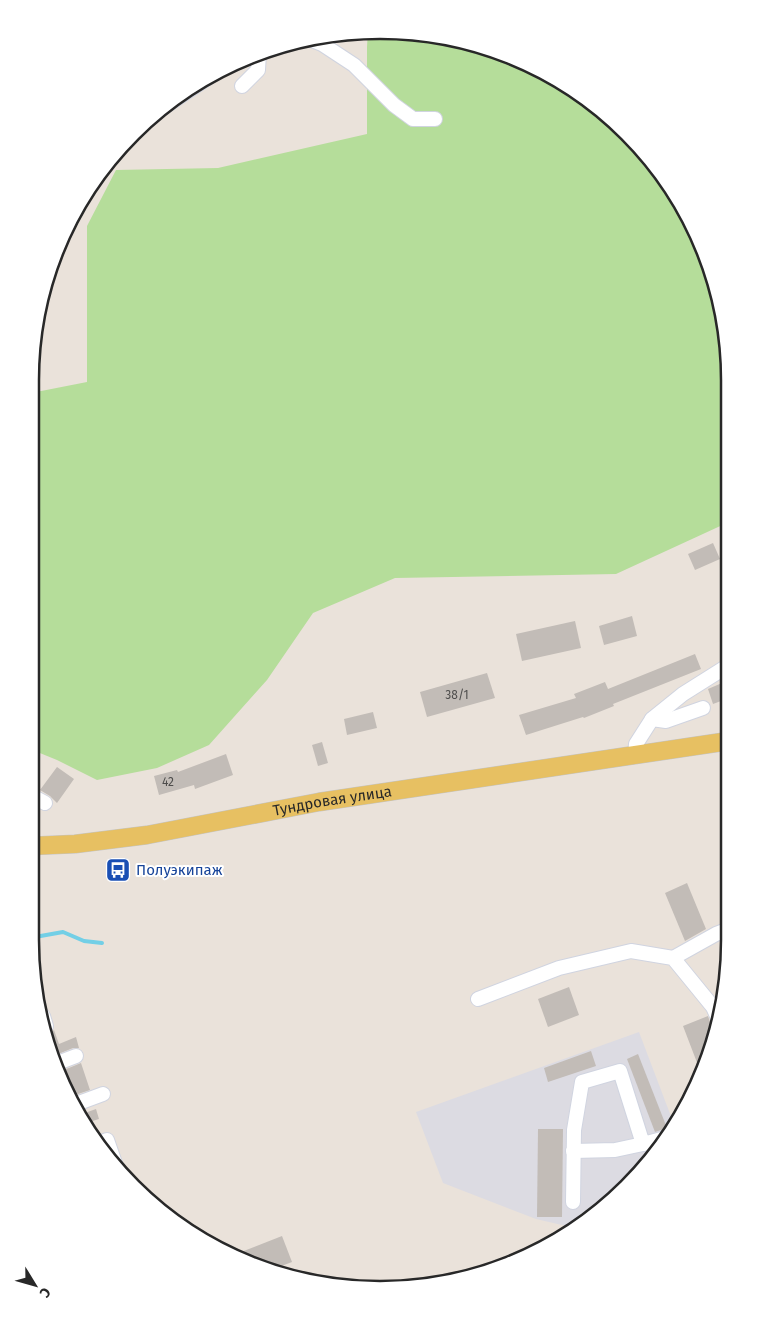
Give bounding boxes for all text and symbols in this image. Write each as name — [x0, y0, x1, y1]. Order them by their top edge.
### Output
house number: 38/1 — [445, 688, 469, 702]
house number: 42 — [162, 775, 174, 789]
street label: Тундровая улица — [271, 782, 393, 820]
bus stop icon: Полуэкипаж — [105, 857, 131, 883]
place label: Полуэкипаж — [136, 861, 223, 879]
north arrow — [10, 1260, 60, 1310]
text: С — [36, 1284, 54, 1301]

